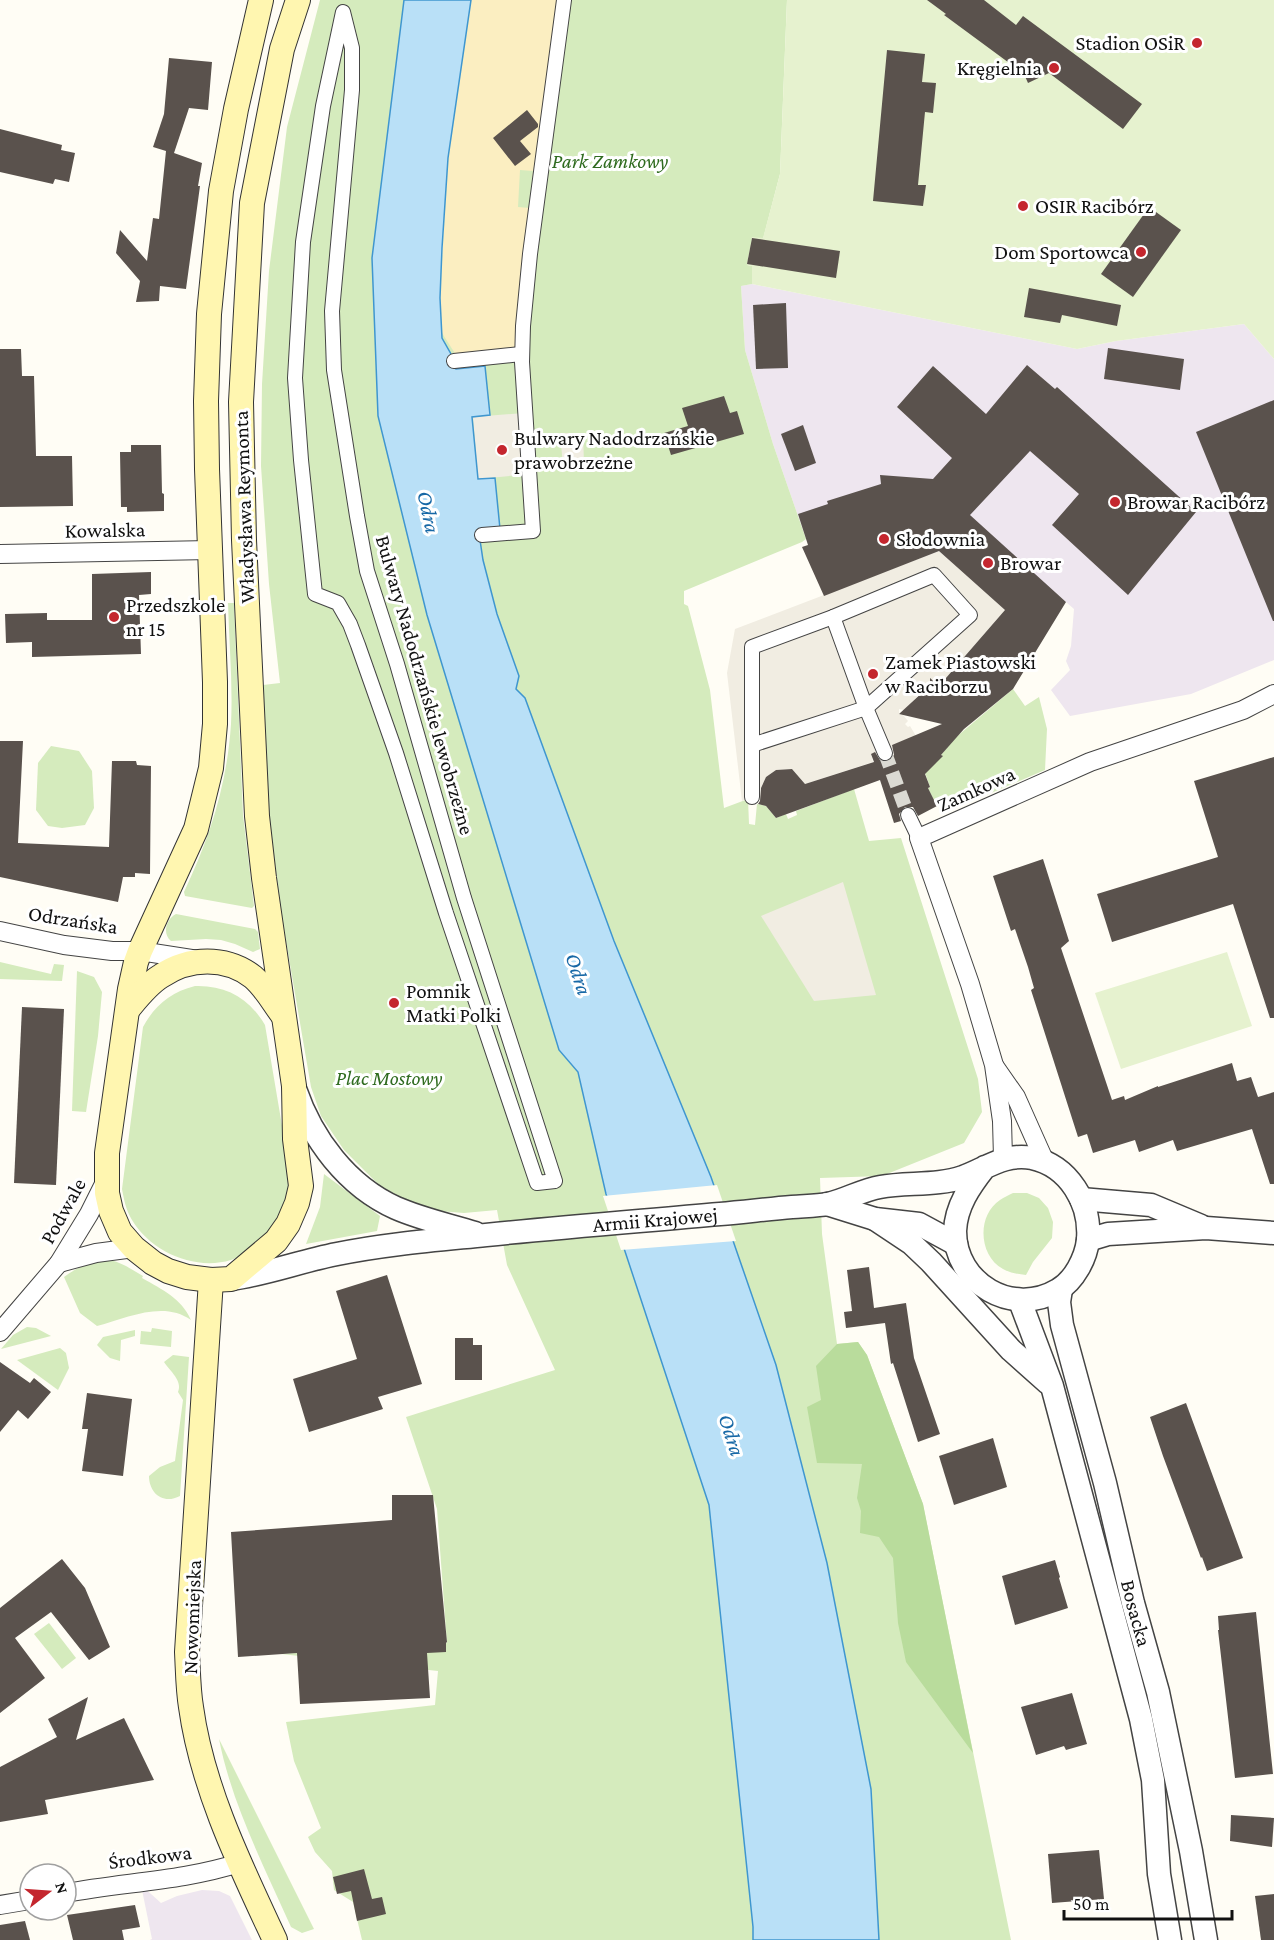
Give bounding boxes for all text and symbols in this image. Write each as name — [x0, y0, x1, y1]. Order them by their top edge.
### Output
place label: Stadion OSiR — [1075, 31, 1185, 55]
marker: Stadion OSiR — [1190, 36, 1204, 50]
place label: Kręgielnia — [957, 56, 1042, 80]
marker: Kręgielnia — [1047, 61, 1061, 75]
park label: Park Zamkowy — [552, 149, 669, 173]
place label: OSIR Racibórz — [1035, 194, 1154, 218]
marker: OSIR Racibórz — [1016, 199, 1030, 213]
place label: Dom Sportowca — [994, 240, 1129, 264]
marker: Dom Sportowca — [1134, 245, 1148, 259]
street label: Władysława Reymonta — [229, 410, 259, 604]
place label: Bulwary Nadodrzańskie prawobrzeżne — [514, 426, 714, 474]
marker: Bulwary Nadodrzańskie prawobrzeżne — [495, 443, 509, 457]
water label: Odra — [412, 489, 446, 535]
place label: Browar Racibórz — [1127, 490, 1265, 514]
marker: Browar Racibórz — [1108, 495, 1122, 509]
street label: Kowalska — [64, 517, 146, 543]
place label: Słodownia — [896, 527, 985, 551]
street label: Bulwary Nadodrzańskie lewobrzeżne — [371, 532, 479, 838]
marker: Słodownia — [877, 532, 891, 546]
place label: Browar — [1000, 551, 1062, 575]
marker: Browar — [981, 556, 995, 570]
place label: Przedszkole nr 15 — [126, 593, 225, 641]
marker: Przedszkole nr 15 — [107, 610, 121, 624]
place label: Zamek Piastowski w Raciborzu — [885, 650, 1036, 698]
marker: Zamek Piastowski w Raciborzu — [866, 667, 880, 681]
street label: Zamkowa — [933, 761, 1019, 817]
street label: Odrzańska — [27, 901, 120, 939]
water label: Odra — [561, 950, 597, 998]
place label: Pomnik Matki Polki — [406, 979, 502, 1027]
marker: Pomnik Matki Polki — [387, 996, 401, 1010]
park label: Plac Mostowy — [335, 1066, 443, 1090]
street label: Podwale — [35, 1174, 91, 1248]
street label: Armii Krajowej — [592, 1202, 719, 1237]
water label: Odra — [714, 1411, 750, 1459]
street label: Nowomiejska — [178, 1559, 206, 1675]
street label: Bosacka — [1116, 1577, 1157, 1650]
street label: Środkowa — [107, 1840, 193, 1874]
north arrow — [18, 1862, 78, 1922]
text: N — [52, 1880, 72, 1896]
scale bar — [1064, 1883, 1232, 1921]
text: 50 m — [1073, 1894, 1110, 1914]

